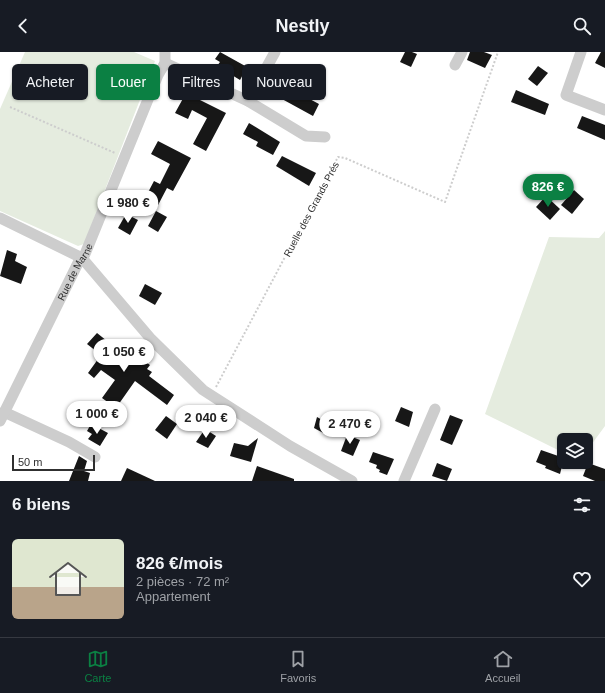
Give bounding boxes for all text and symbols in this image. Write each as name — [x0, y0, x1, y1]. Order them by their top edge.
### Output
icon: back — [12, 15, 34, 37]
icon: search — [571, 15, 593, 37]
text: Nestly — [275, 16, 330, 36]
chip: Acheter — [12, 64, 88, 100]
chip: Louer — [96, 64, 160, 100]
chip: Filtres — [168, 64, 234, 100]
chip: Nouveau — [242, 64, 326, 100]
street label: Ruelle des Grands Prés — [282, 160, 341, 259]
pin: 826 € — [520, 174, 576, 208]
text: 826 € — [532, 179, 564, 194]
pin: 1 980 € — [91, 190, 165, 224]
text: 1 980 € — [106, 195, 150, 210]
street label: Rue de Marne — [55, 241, 95, 302]
pin: 1 050 € — [87, 339, 161, 373]
text: 1 050 € — [102, 344, 146, 359]
pin: 1 000 € — [60, 401, 134, 435]
pin: 2 040 € — [169, 405, 243, 439]
text: 1 000 € — [75, 406, 119, 421]
text: 2 040 € — [184, 410, 228, 425]
pin: 2 470 € — [313, 411, 387, 445]
text: 2 470 € — [328, 416, 372, 431]
map controls — [557, 433, 593, 469]
button: layers — [557, 433, 593, 469]
scale bar — [12, 453, 95, 472]
text: 50 m — [18, 456, 42, 468]
icon: filters — [571, 494, 593, 516]
text: 6 biens — [12, 495, 71, 514]
text: 826 €/mois — [136, 554, 223, 573]
icon: home — [44, 555, 92, 603]
icon: heart — [571, 568, 593, 590]
text: 2 pièces · 72 m² — [136, 574, 229, 589]
text: Appartement — [136, 589, 210, 604]
tab: Carte — [84, 648, 111, 684]
tab: Favoris — [280, 648, 316, 684]
tab: Accueil — [485, 648, 521, 684]

